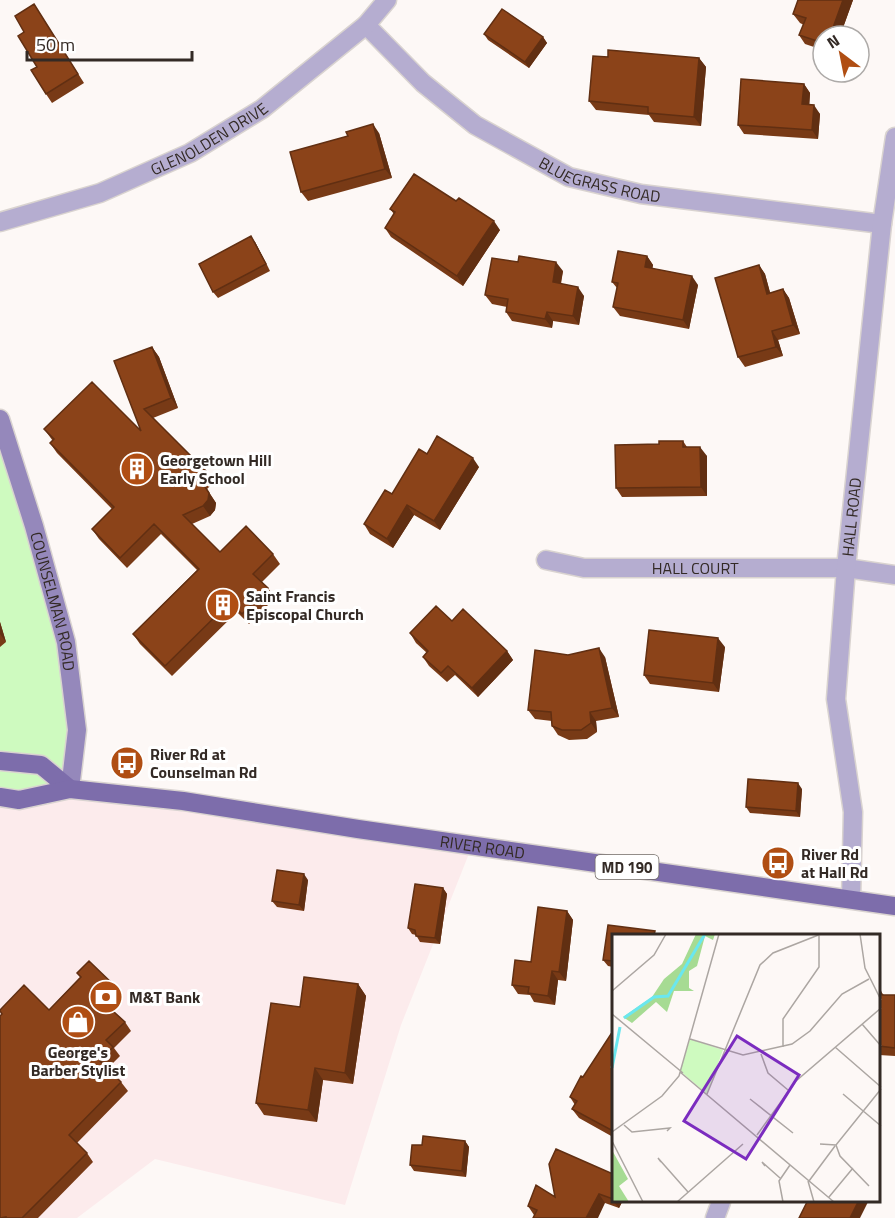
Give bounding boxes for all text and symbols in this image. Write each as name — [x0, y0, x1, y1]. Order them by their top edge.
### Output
scale bar — [27, 24, 192, 62]
north arrow — [811, 24, 871, 84]
text: N — [822, 28, 844, 54]
text: 50 m — [36, 31, 75, 58]
street label: GLENOLDEN DRIVE — [147, 97, 273, 181]
street label: BLUEGRASS ROAD — [534, 151, 662, 208]
place label: Georgetown Hill Early School — [160, 448, 272, 490]
building icon: Georgetown Hill Early School — [119, 451, 155, 487]
street label: HALL ROAD — [835, 476, 867, 558]
street label: COUNSELMAN ROAD — [24, 529, 81, 672]
street label: HALL COURT — [652, 556, 739, 580]
place label: Saint Francis Episcopal Church — [246, 584, 364, 626]
building icon: Saint Francis Episcopal Church — [205, 587, 241, 623]
place label: River Rd at Counselman Rd — [150, 742, 257, 784]
bus stop icon: River Rd at Counselman Rd — [109, 745, 145, 781]
street label: RIVER ROAD — [438, 829, 526, 865]
place label: River Rd at Hall Rd — [801, 842, 868, 884]
bus stop icon: River Rd at Hall Rd — [760, 845, 796, 881]
road number: MD 190 — [596, 855, 658, 879]
inset map — [612, 934, 880, 1203]
bank icon: M&T Bank — [88, 979, 124, 1015]
place label: M&T Bank — [129, 985, 201, 1009]
shop icon: George's Barber Stylist — [60, 1004, 96, 1040]
place label: George's Barber Stylist — [31, 1040, 125, 1082]

